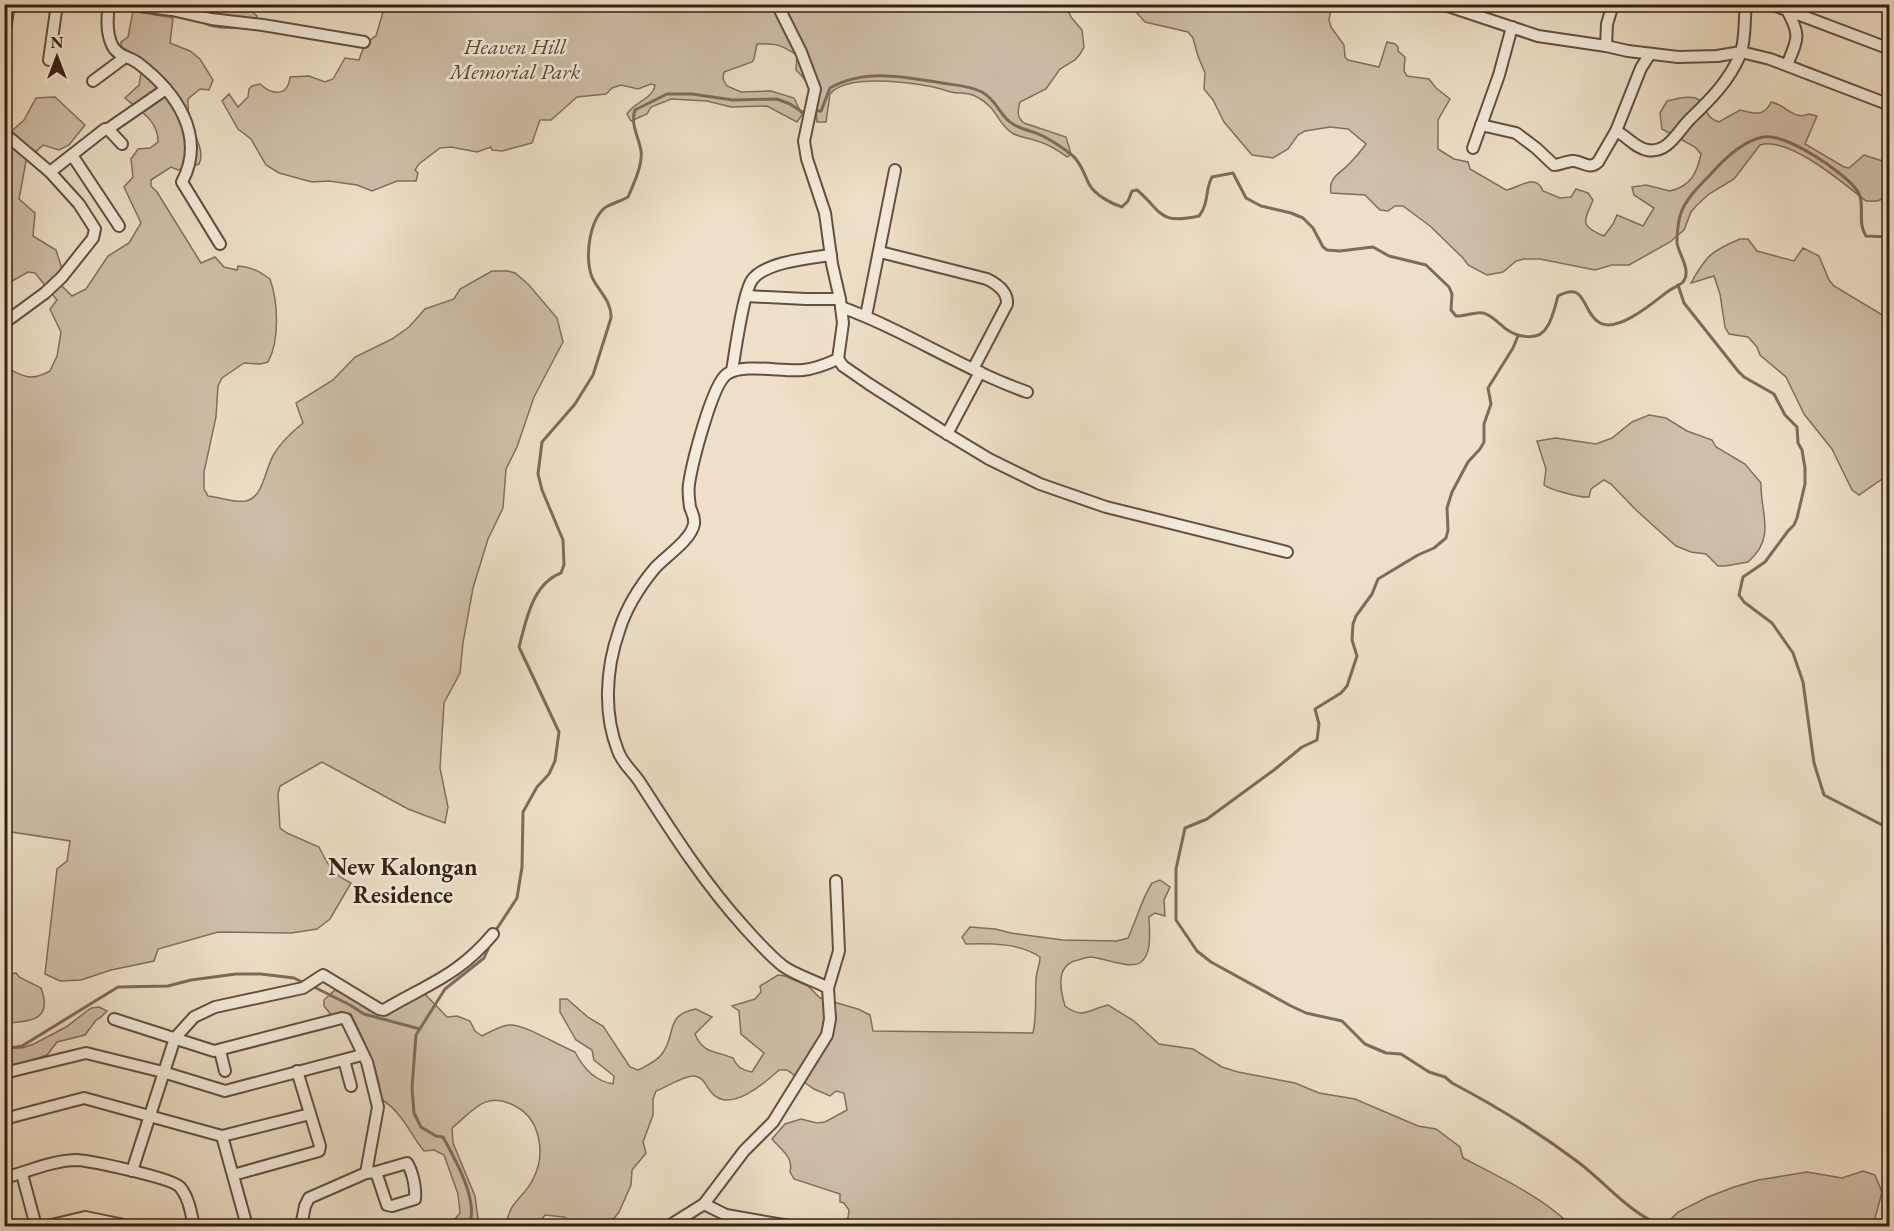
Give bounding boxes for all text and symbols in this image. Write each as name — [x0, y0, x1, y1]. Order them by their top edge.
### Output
north arrow — [27, 27, 87, 87]
text: N — [51, 32, 64, 53]
park label: Heaven Hill Memorial Park — [447, 32, 581, 86]
district label: New Kalongan Residence — [328, 851, 478, 910]

